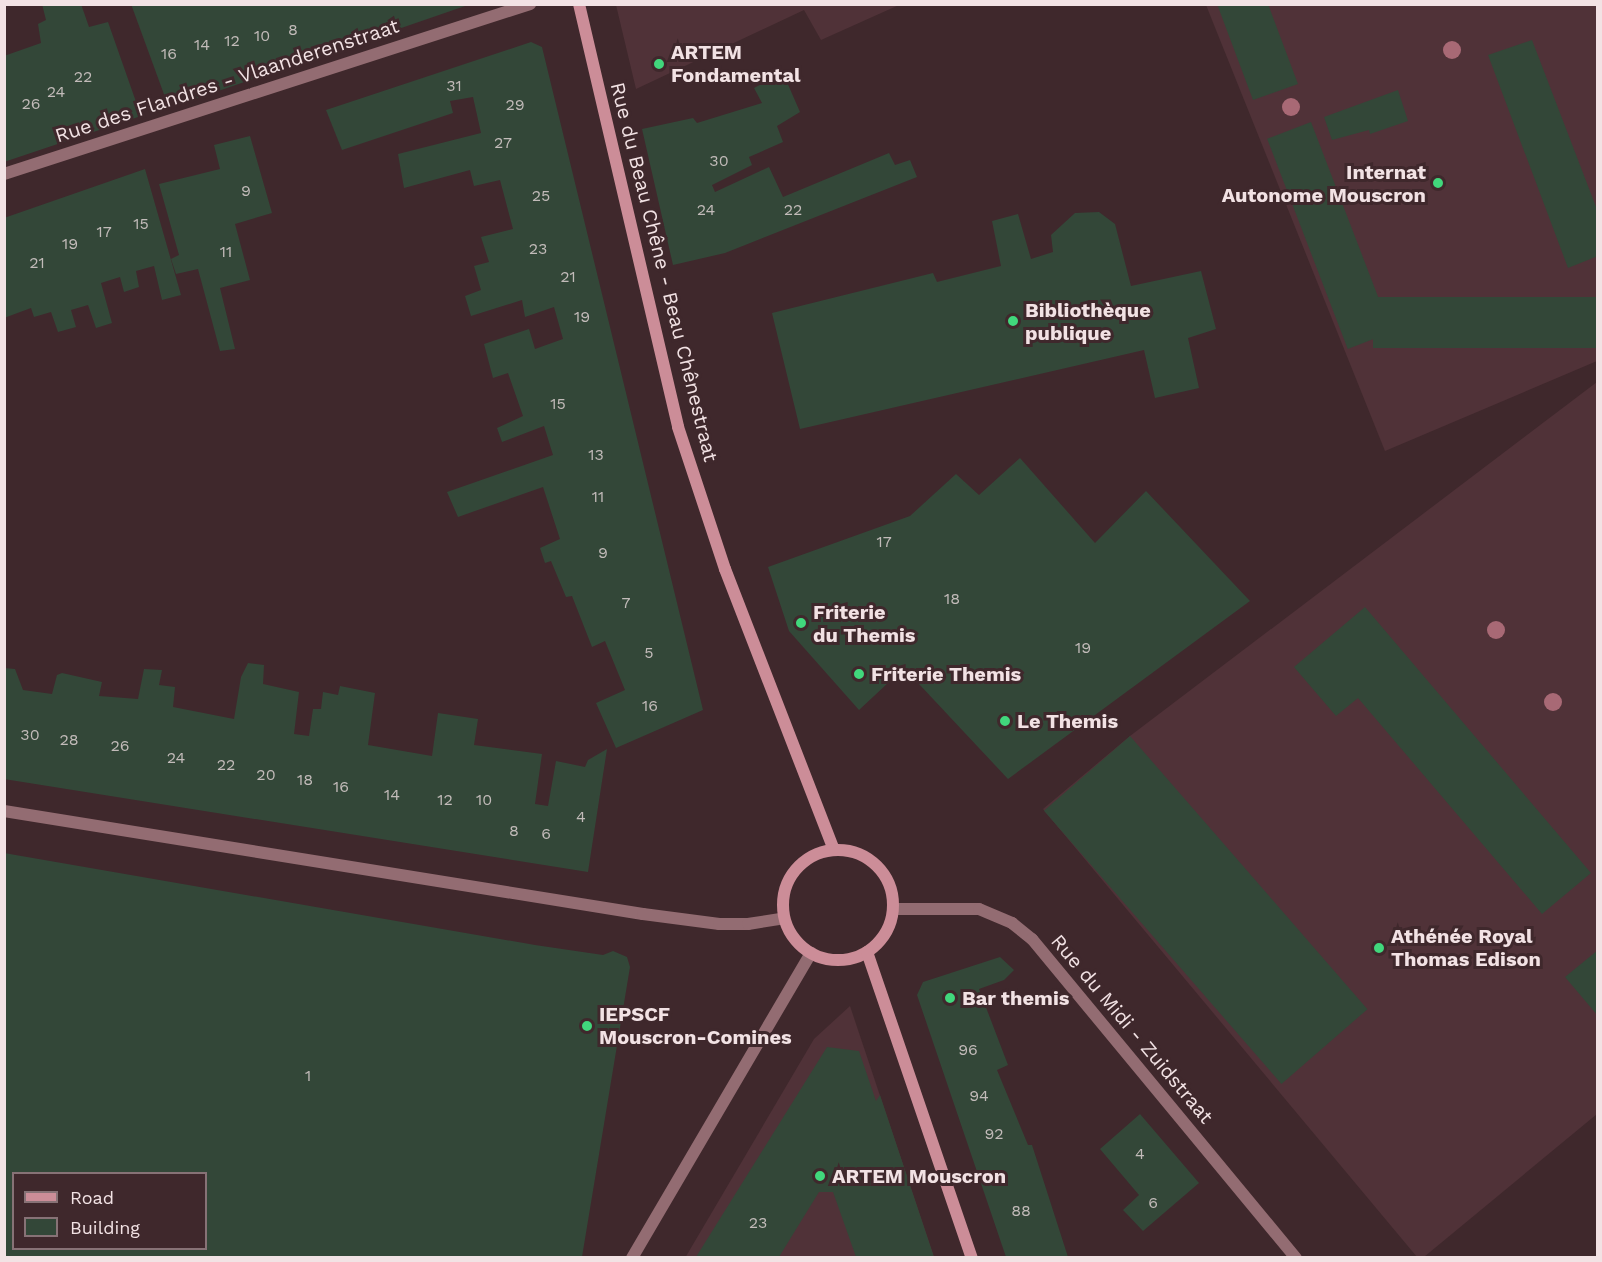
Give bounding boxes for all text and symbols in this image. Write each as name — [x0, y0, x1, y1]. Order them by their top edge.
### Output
street label: Rue des Flandres - Vlaanderenstraat — [52, 14, 402, 148]
house number: 8 — [288, 20, 298, 40]
house number: 10 — [254, 26, 270, 46]
house number: 12 — [224, 31, 240, 51]
house number: 14 — [194, 35, 210, 55]
place label: ARTEM Fondamental — [671, 40, 801, 87]
house number: 16 — [161, 44, 177, 64]
marker: ARTEM Fondamental — [652, 57, 666, 71]
house number: 22 — [74, 67, 92, 87]
house number: 31 — [446, 76, 462, 96]
street label: Rue du Beau Chêne - Beau Chênestraat — [605, 80, 723, 464]
house number: 24 — [47, 82, 65, 102]
house number: 26 — [21, 94, 41, 114]
house number: 29 — [505, 95, 525, 115]
house number: 27 — [494, 133, 512, 153]
house number: 30 — [709, 151, 729, 171]
place label: Internat Autonome Mouscron — [1222, 160, 1426, 207]
marker: Internat Autonome Mouscron — [1431, 176, 1445, 190]
house number: 9 — [241, 181, 251, 201]
house number: 25 — [532, 186, 550, 206]
house number: 24 — [697, 200, 715, 220]
house number: 22 — [784, 200, 802, 220]
house number: 15 — [133, 214, 149, 234]
house number: 17 — [96, 222, 112, 242]
house number: 19 — [62, 234, 78, 254]
house number: 23 — [529, 239, 547, 259]
house number: 11 — [220, 242, 232, 262]
house number: 21 — [29, 253, 45, 273]
house number: 21 — [560, 267, 576, 287]
place label: Bibliothèque publique — [1025, 298, 1151, 345]
house number: 19 — [574, 307, 590, 327]
marker: Bibliothèque publique — [1006, 314, 1020, 328]
house number: 15 — [550, 394, 566, 414]
house number: 13 — [588, 445, 604, 465]
house number: 11 — [592, 487, 604, 507]
house number: 17 — [876, 532, 892, 552]
house number: 9 — [598, 543, 608, 563]
house number: 18 — [944, 589, 960, 609]
house number: 7 — [622, 593, 630, 613]
place label: Friterie du Themis — [813, 600, 916, 647]
marker: Friterie du Themis — [794, 616, 808, 630]
house number: 19 — [1075, 638, 1091, 658]
house number: 5 — [644, 643, 654, 663]
place label: Friterie Themis — [871, 662, 1022, 686]
marker: Friterie Themis — [852, 667, 866, 681]
house number: 16 — [642, 696, 658, 716]
place label: Le Themis — [1017, 709, 1118, 733]
marker: Le Themis — [998, 714, 1012, 728]
house number: 30 — [20, 725, 40, 745]
house number: 28 — [59, 730, 79, 750]
house number: 26 — [110, 736, 130, 756]
house number: 24 — [167, 748, 185, 768]
house number: 22 — [217, 755, 235, 775]
house number: 20 — [256, 765, 276, 785]
house number: 18 — [297, 770, 313, 790]
house number: 16 — [333, 777, 349, 797]
house number: 14 — [384, 785, 400, 805]
house number: 12 — [437, 790, 453, 810]
house number: 10 — [476, 790, 492, 810]
house number: 4 — [576, 807, 586, 827]
house number: 8 — [509, 821, 519, 841]
house number: 6 — [541, 824, 551, 844]
place label: Athénée Royal Thomas Edison — [1391, 924, 1541, 971]
street label: Rue du Midi - Zuidstraat — [1046, 930, 1218, 1128]
marker: Athénée Royal Thomas Edison — [1372, 941, 1386, 955]
place label: Bar themis — [962, 986, 1070, 1010]
marker: Bar themis — [943, 991, 957, 1005]
place label: IEPSCF Mouscron-Comines — [599, 1002, 792, 1049]
marker: IEPSCF Mouscron-Comines — [580, 1019, 594, 1033]
house number: 96 — [958, 1040, 978, 1060]
house number: 1 — [305, 1066, 311, 1086]
house number: 94 — [969, 1086, 989, 1106]
house number: 92 — [984, 1124, 1004, 1144]
house number: 4 — [1135, 1144, 1145, 1164]
place label: ARTEM Mouscron — [832, 1164, 1006, 1188]
marker: ARTEM Mouscron — [813, 1169, 827, 1183]
legend — [12, 1172, 207, 1250]
text: Road — [70, 1187, 114, 1208]
house number: 6 — [1148, 1193, 1158, 1213]
house number: 88 — [1011, 1201, 1031, 1221]
house number: 23 — [749, 1213, 767, 1233]
text: Building — [70, 1217, 140, 1238]

